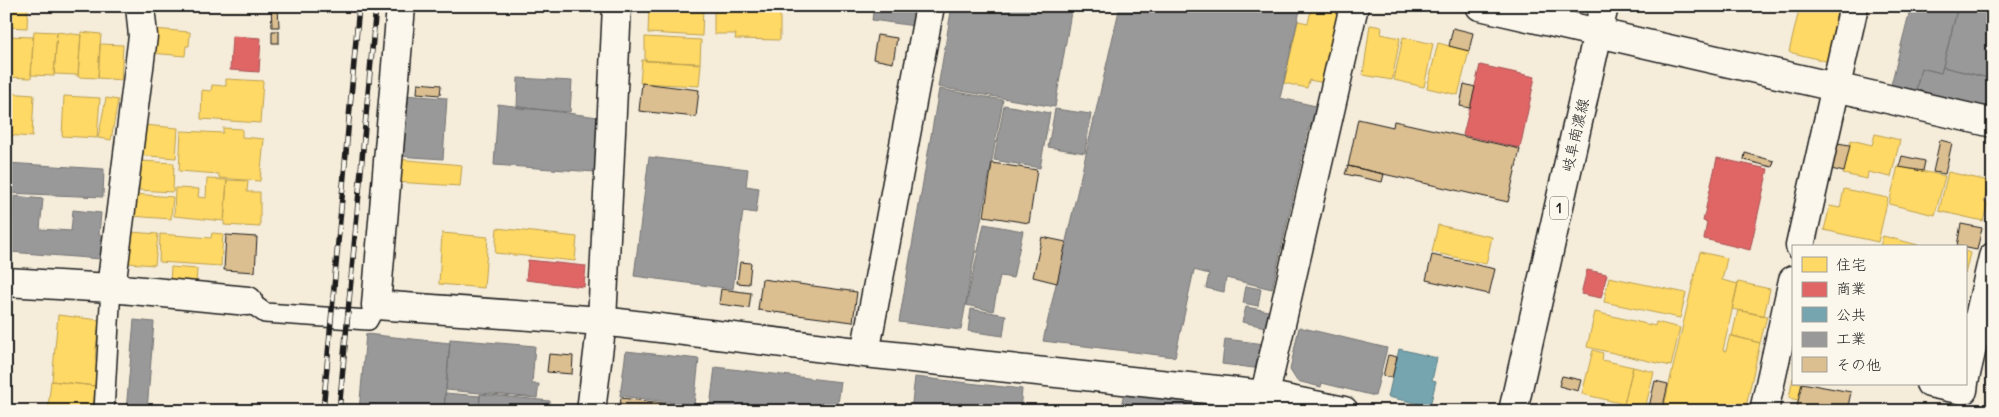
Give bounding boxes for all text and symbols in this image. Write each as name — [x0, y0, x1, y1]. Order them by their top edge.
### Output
street label: 岐阜南濃線 — [1557, 96, 1593, 174]
road number: 1 — [1550, 197, 1568, 220]
legend — [1792, 245, 1966, 384]
text: 住宅 — [1836, 255, 1866, 274]
text: 商業 — [1836, 279, 1866, 298]
text: 公共 — [1836, 305, 1866, 324]
text: 工業 — [1836, 329, 1866, 348]
text: その他 — [1836, 355, 1881, 374]

